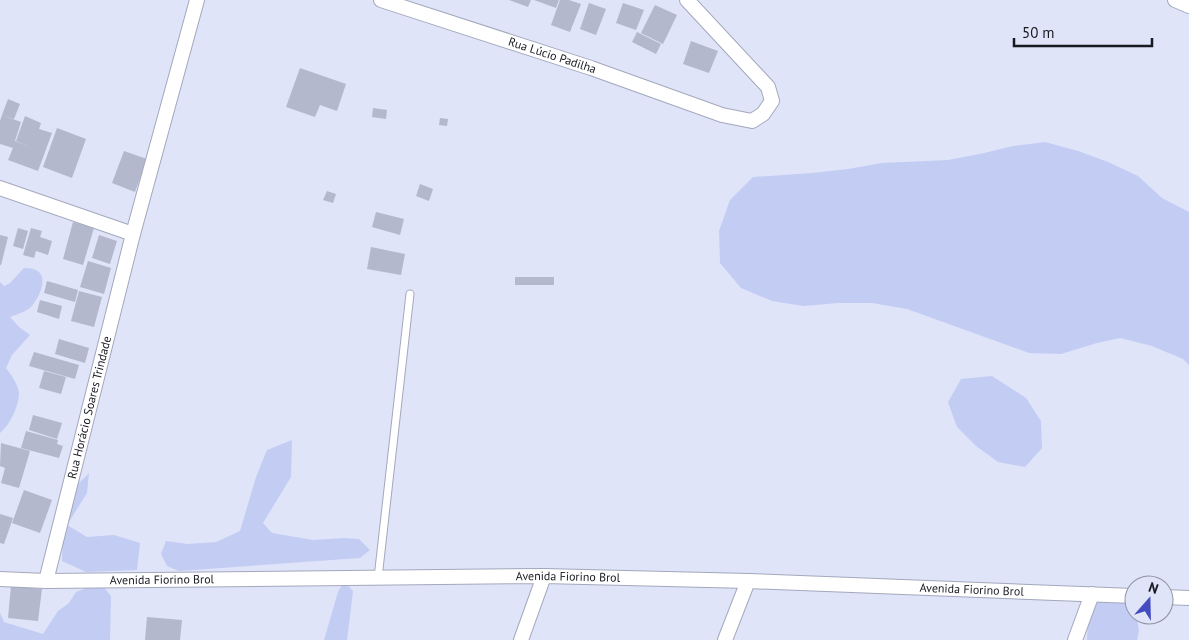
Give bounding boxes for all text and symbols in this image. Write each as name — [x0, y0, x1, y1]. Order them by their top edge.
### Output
scale bar — [1014, 15, 1152, 47]
text: 50 m — [1022, 23, 1055, 42]
street label: Rua Lúcio Padilha — [506, 34, 599, 76]
street label: Rua Horácio Soares Trindade — [64, 334, 114, 480]
street label: Avenida Fiorino Brol — [516, 568, 621, 585]
street label: Avenida Fiorino Brol — [110, 571, 215, 587]
north arrow — [1124, 575, 1174, 625]
text: N — [1146, 578, 1161, 598]
street label: Avenida Fiorino Brol — [919, 580, 1025, 599]

